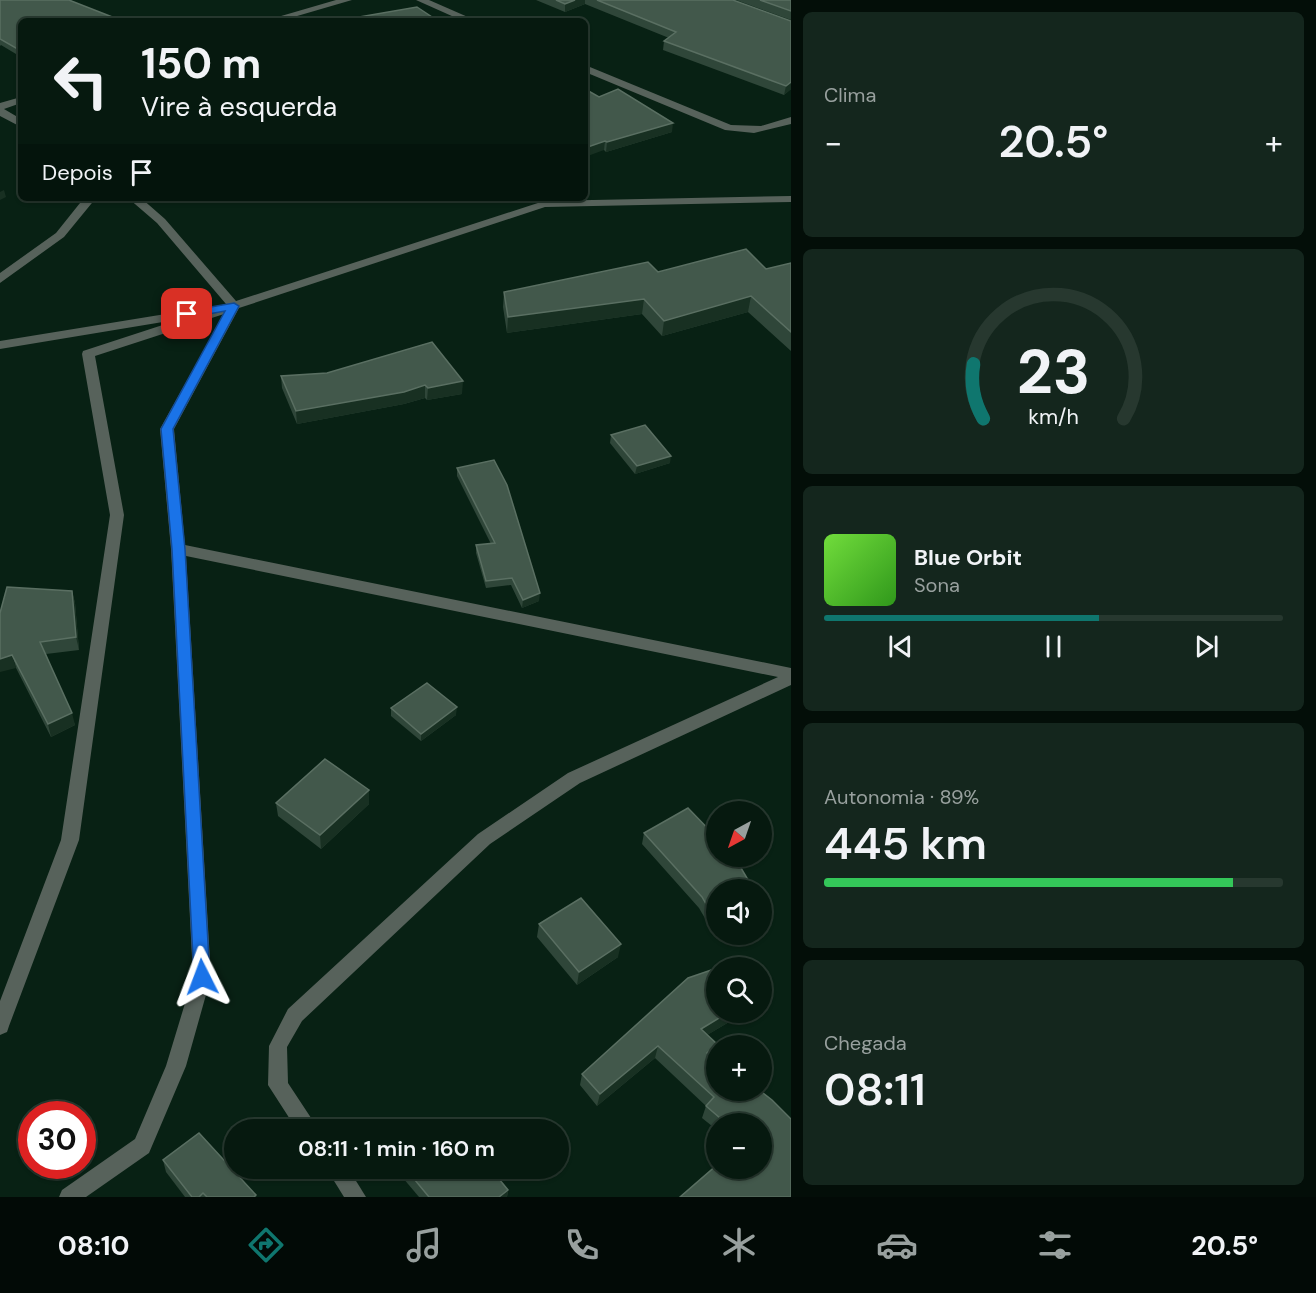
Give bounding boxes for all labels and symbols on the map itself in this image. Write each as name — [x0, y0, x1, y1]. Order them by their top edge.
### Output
pin — [161, 288, 212, 339]
north arrow — [706, 801, 772, 867]
position arrow — [170, 945, 234, 1009]
speed limit sign: 30 — [18, 1101, 96, 1179]

